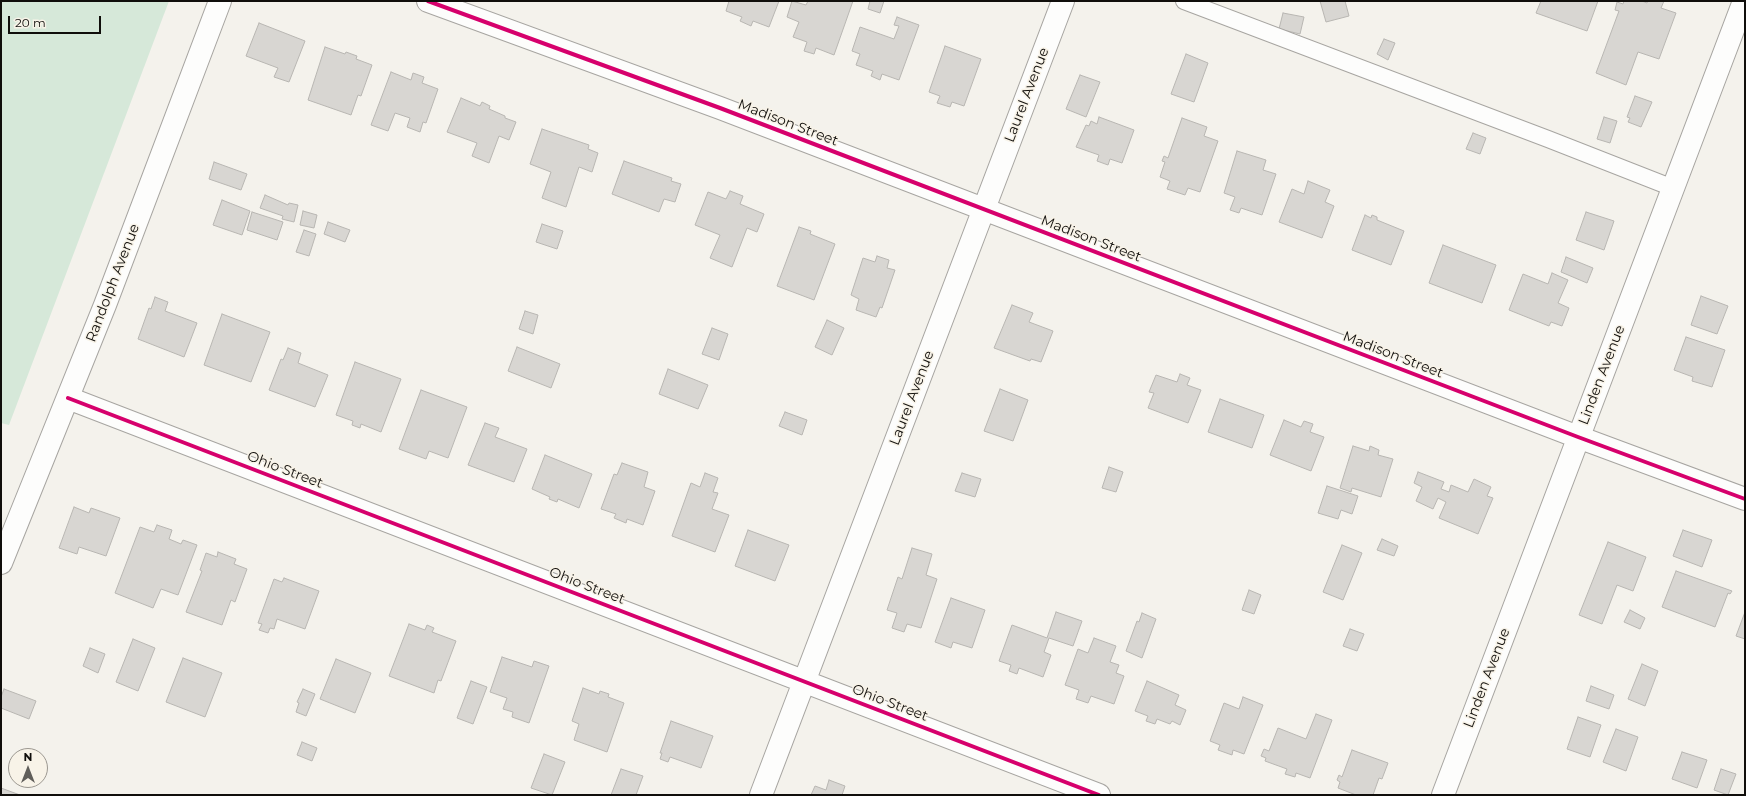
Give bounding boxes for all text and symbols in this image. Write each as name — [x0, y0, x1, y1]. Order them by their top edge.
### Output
scale bar — [10, 8, 103, 34]
text: 20 m — [15, 15, 46, 30]
street label: Laurel Avenue — [1001, 45, 1053, 145]
street label: Madison Street — [736, 96, 840, 150]
street label: Madison Street — [1039, 212, 1143, 266]
street label: Randolph Avenue — [83, 222, 143, 344]
street label: Linden Avenue — [1575, 323, 1629, 427]
street label: Madison Street — [1341, 328, 1445, 382]
street label: Laurel Avenue — [886, 348, 938, 448]
street label: Ohio Street — [245, 448, 325, 492]
street label: Ohio Street — [547, 564, 627, 608]
street label: Linden Avenue — [1460, 626, 1514, 730]
street label: Ohio Street — [850, 681, 930, 725]
north arrow — [8, 748, 48, 788]
text: N — [24, 750, 32, 764]

